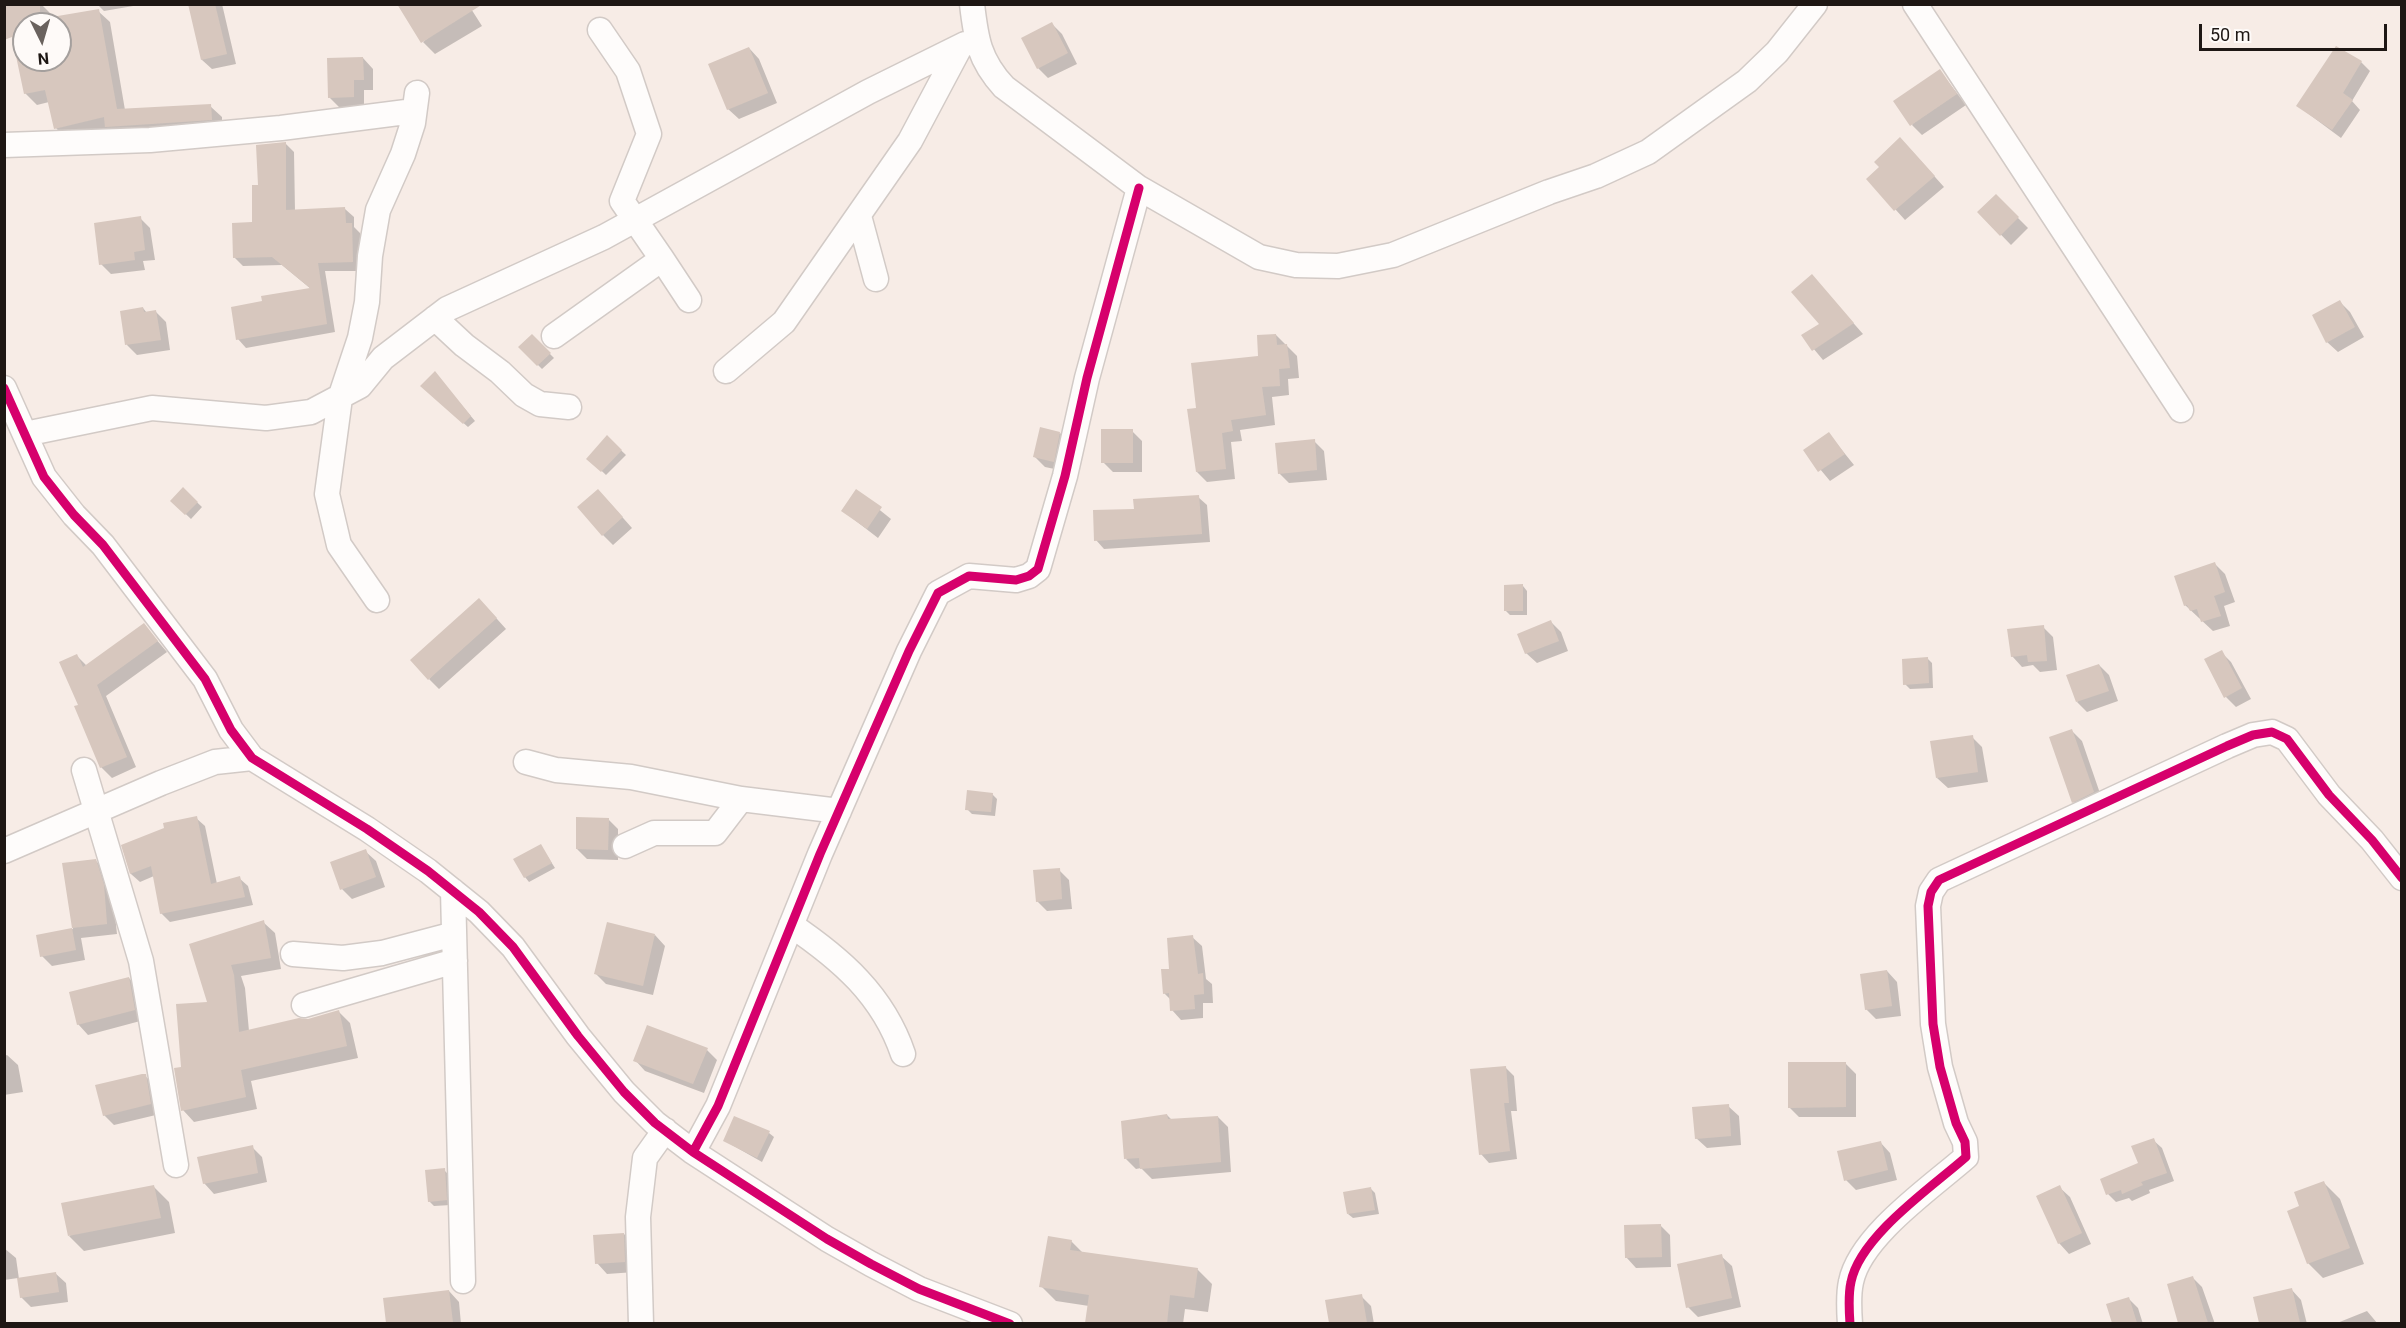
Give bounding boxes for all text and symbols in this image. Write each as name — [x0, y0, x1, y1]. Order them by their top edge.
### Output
north arrow — [12, 12, 72, 72]
scale bar — [2202, 12, 2390, 50]
text: 50 m — [2210, 24, 2250, 45]
text: N — [37, 48, 50, 68]

